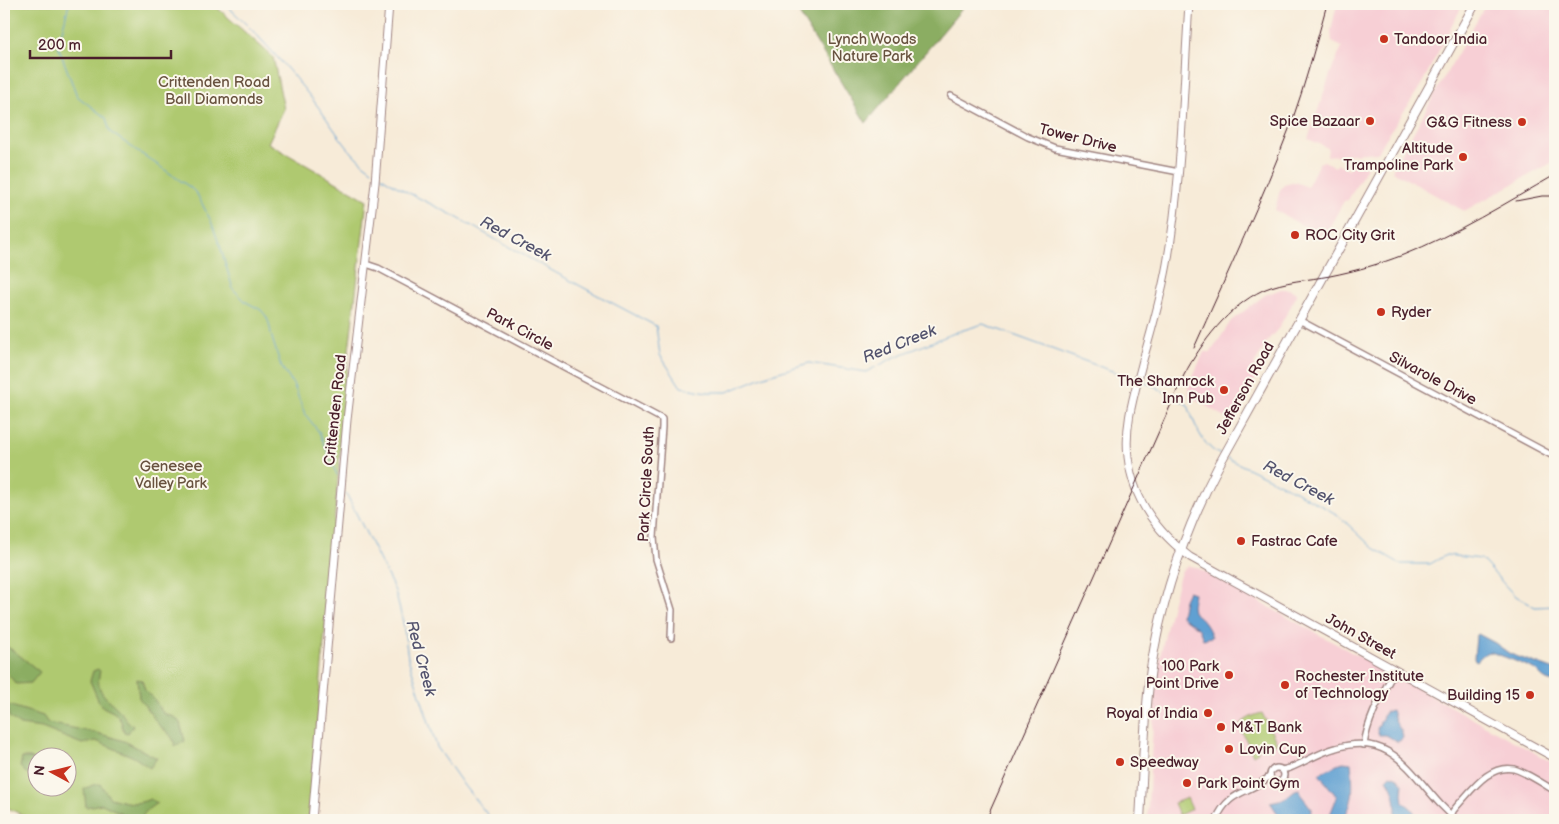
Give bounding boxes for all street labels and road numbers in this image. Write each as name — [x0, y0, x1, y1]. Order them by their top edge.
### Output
street label: Tower Drive — [1037, 120, 1119, 157]
street label: Park Circle — [483, 304, 557, 355]
street label: Jefferson Road — [1212, 339, 1279, 438]
street label: Silvarole Drive — [1386, 347, 1480, 410]
street label: Crittenden Road — [320, 353, 351, 467]
street label: Park Circle South — [634, 426, 659, 542]
street label: John Street — [1322, 609, 1400, 664]

